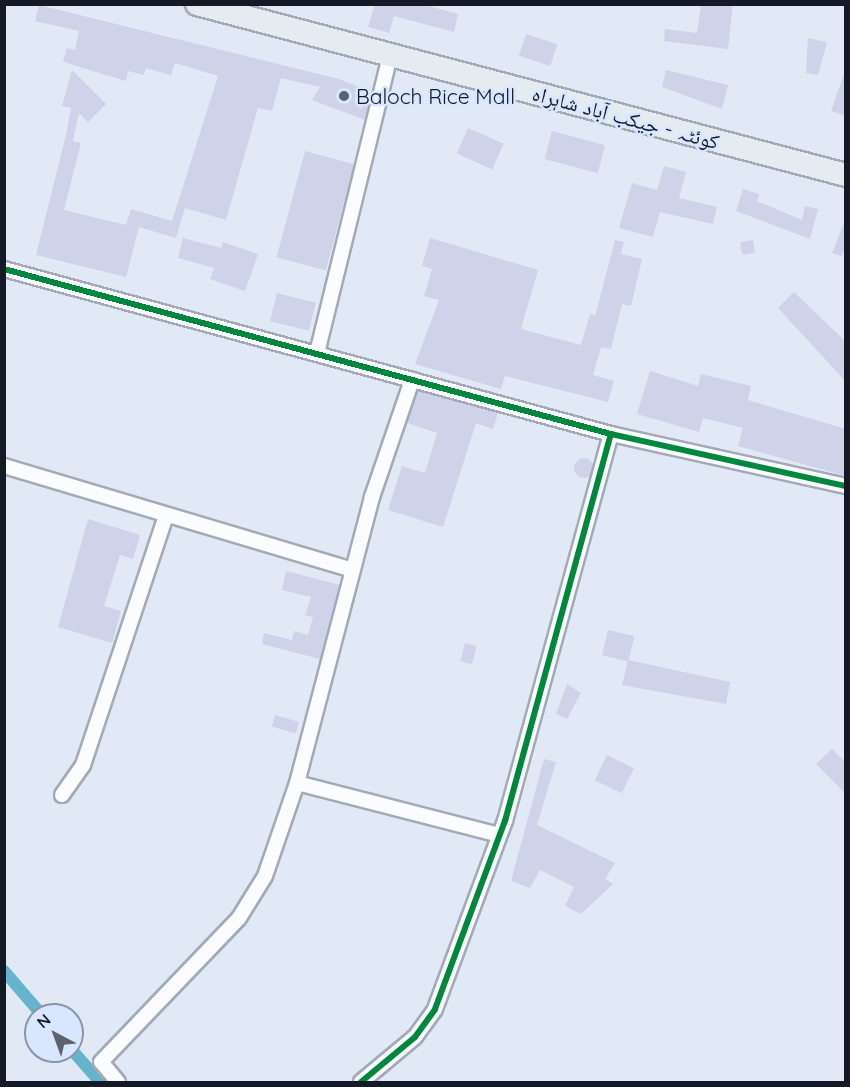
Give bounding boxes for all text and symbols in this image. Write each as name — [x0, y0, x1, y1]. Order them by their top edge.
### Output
street label: کوئٹہ - جیکب آباد شاہراہ — [530, 80, 722, 154]
place label: Baloch Rice Mall — [356, 83, 515, 109]
marker: Baloch Rice Mall — [337, 89, 351, 103]
north arrow — [24, 1003, 84, 1063]
text: N — [32, 1010, 54, 1032]

